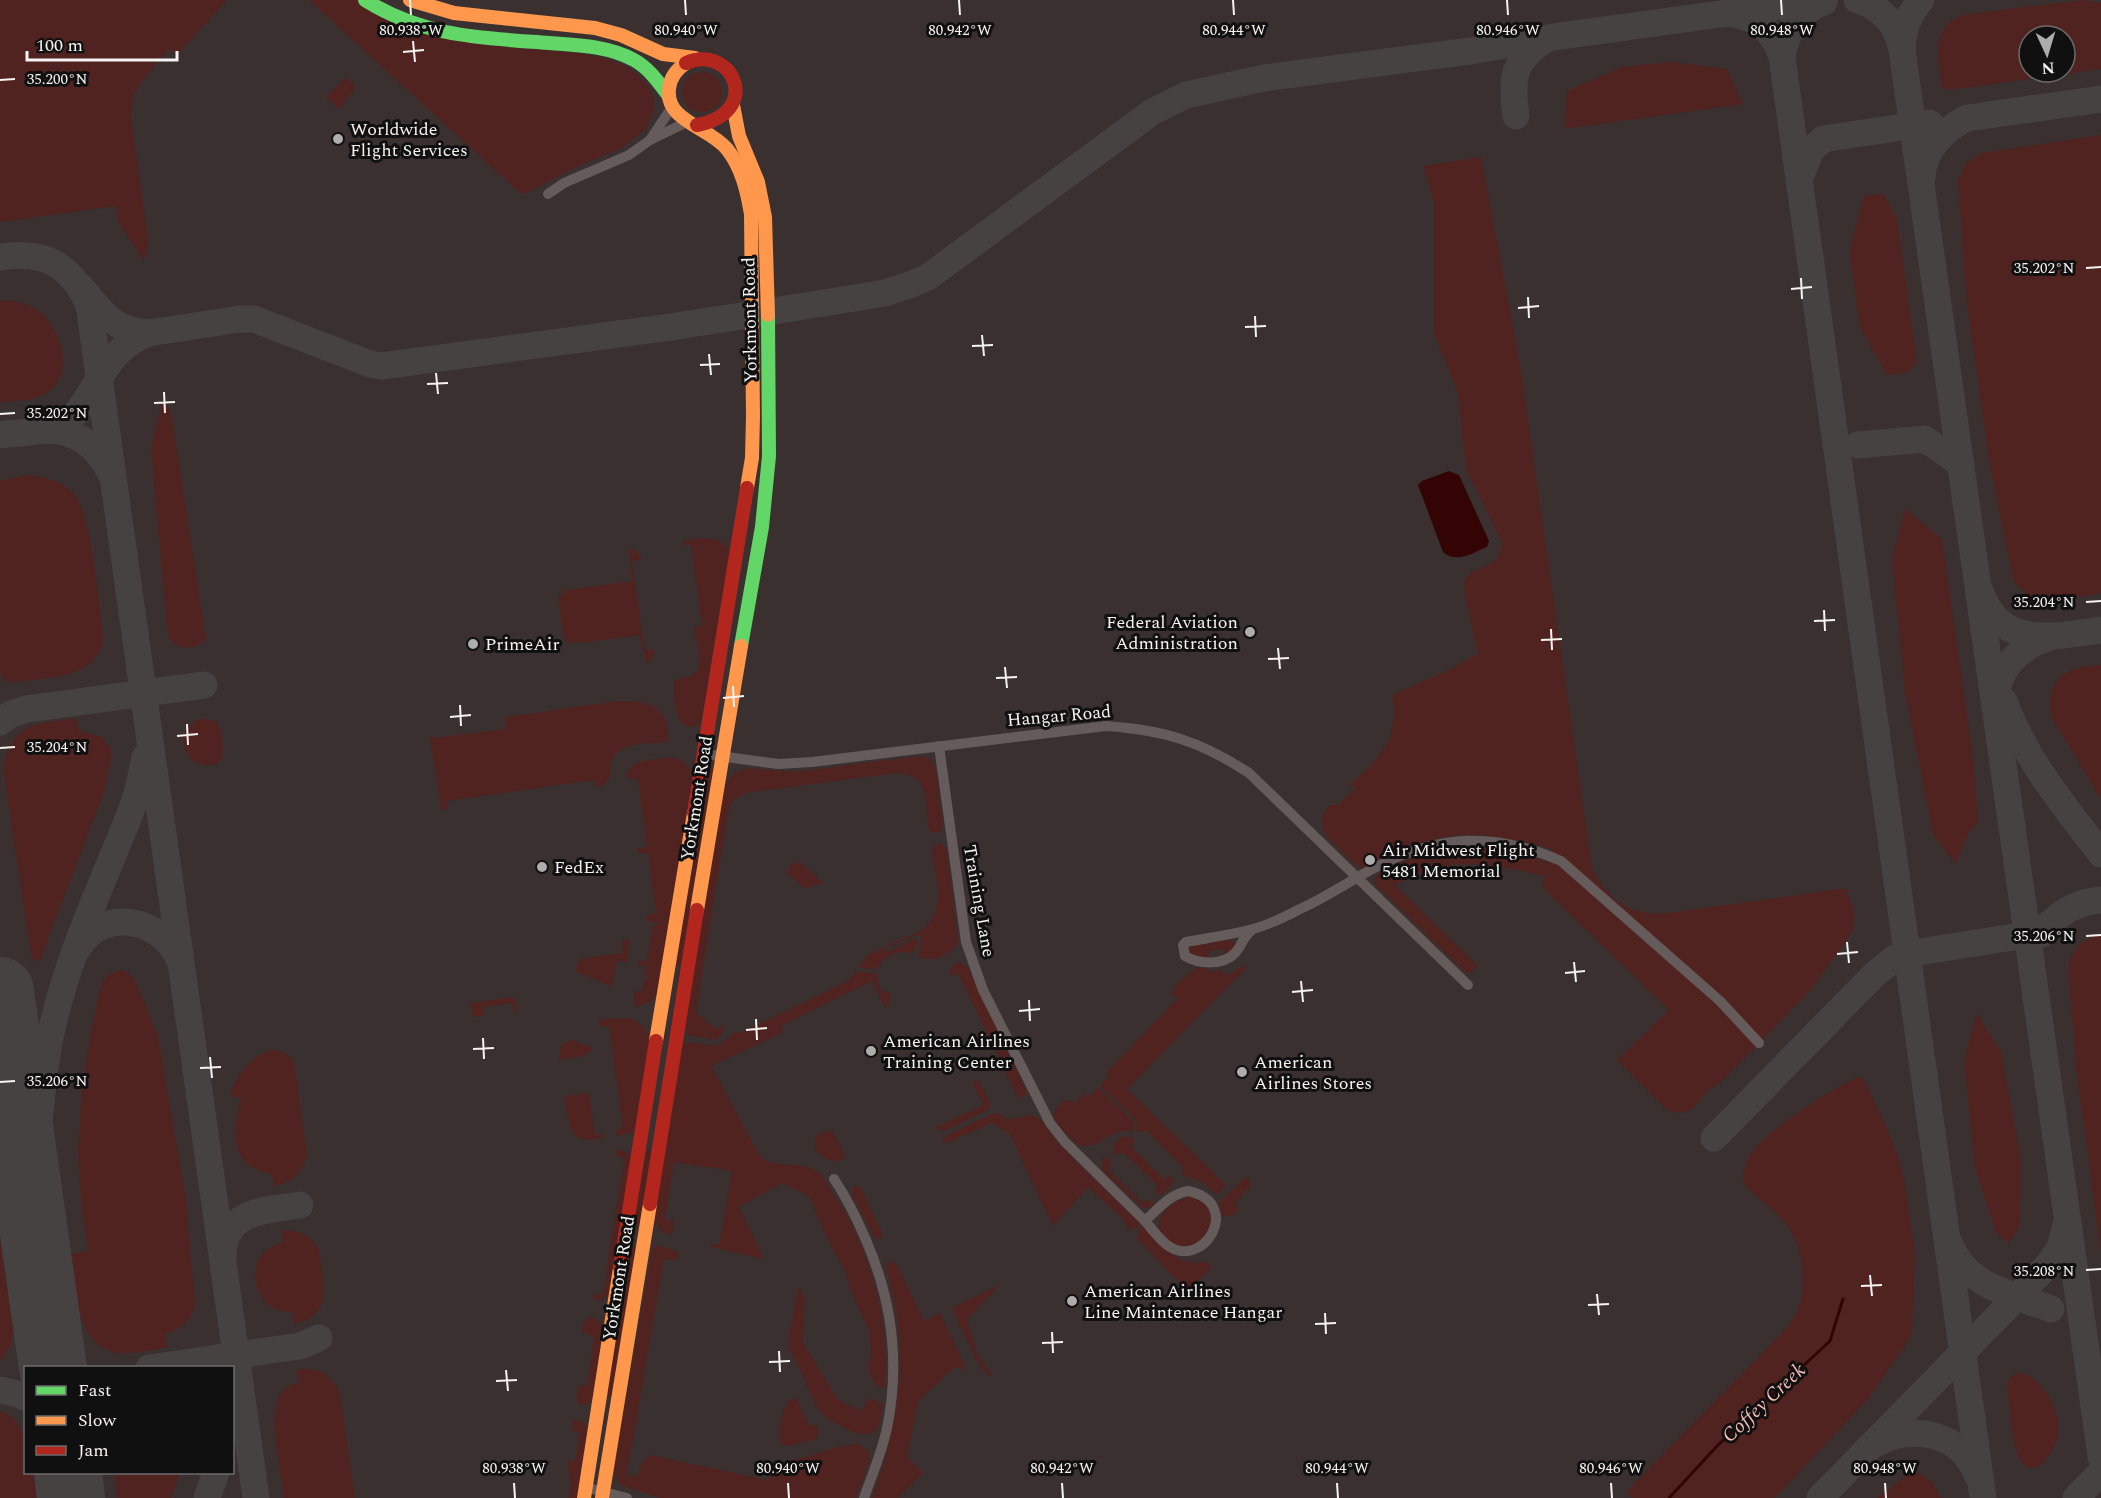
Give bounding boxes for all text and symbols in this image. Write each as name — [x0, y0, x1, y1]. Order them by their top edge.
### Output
text: 80.938°W — [379, 19, 443, 42]
text: 80.940°W — [654, 19, 718, 42]
text: 80.942°W — [928, 19, 992, 42]
text: 80.944°W — [1202, 19, 1266, 42]
text: 80.946°W — [1476, 19, 1540, 42]
text: 80.948°W — [1750, 19, 1814, 42]
scale bar — [27, 24, 177, 62]
north arrow — [2017, 24, 2077, 84]
text: 100 m — [36, 32, 83, 59]
text: N — [2041, 56, 2055, 80]
text: 35.200°N — [27, 68, 87, 91]
place label: Worldwide Flight Services — [350, 116, 468, 164]
marker: Worldwide Flight Services — [331, 132, 345, 146]
street label: Yorkmont Road — [735, 257, 765, 383]
text: 35.202°N — [2014, 257, 2074, 280]
text: 35.202°N — [27, 402, 87, 425]
text: 35.204°N — [2014, 591, 2074, 614]
place label: Federal Aviation Administration — [1106, 609, 1238, 657]
marker: Federal Aviation Administration — [1243, 625, 1257, 639]
place label: PrimeAir — [485, 631, 560, 658]
marker: PrimeAir — [466, 637, 480, 651]
street label: Hangar Road — [1006, 698, 1112, 734]
street label: Yorkmont Road — [674, 734, 720, 862]
text: 35.204°N — [27, 736, 87, 759]
place label: Air Midwest Flight 5481 Memorial — [1382, 837, 1535, 885]
street label: Training Lane — [956, 843, 1002, 959]
marker: Air Midwest Flight 5481 Memorial — [1363, 853, 1377, 867]
place label: FedEx — [554, 854, 604, 881]
marker: FedEx — [535, 860, 549, 874]
text: 35.206°N — [2014, 925, 2074, 948]
place label: American Airlines Training Center — [883, 1028, 1030, 1076]
marker: American Airlines Training Center — [864, 1044, 878, 1058]
place label: American Airlines Stores — [1254, 1049, 1372, 1097]
marker: American Airlines Stores — [1235, 1065, 1249, 1079]
text: 35.206°N — [27, 1070, 87, 1093]
street label: Yorkmont Road — [596, 1214, 642, 1342]
text: 35.208°N — [2014, 1260, 2074, 1283]
place label: American Airlines Line Maintenace Hangar — [1084, 1278, 1282, 1326]
marker: American Airlines Line Maintenace Hangar — [1065, 1294, 1079, 1308]
water label: Coffey Creek — [1715, 1356, 1813, 1450]
legend — [24, 1366, 234, 1474]
text: Fast — [78, 1377, 111, 1404]
text: Slow — [78, 1407, 117, 1434]
text: Jam — [78, 1437, 109, 1464]
text: 80.938°W — [482, 1457, 546, 1480]
text: 80.940°W — [756, 1457, 820, 1480]
text: 80.942°W — [1030, 1457, 1094, 1480]
text: 80.944°W — [1305, 1457, 1369, 1480]
text: 80.946°W — [1579, 1457, 1643, 1480]
text: 80.948°W — [1853, 1457, 1917, 1480]

